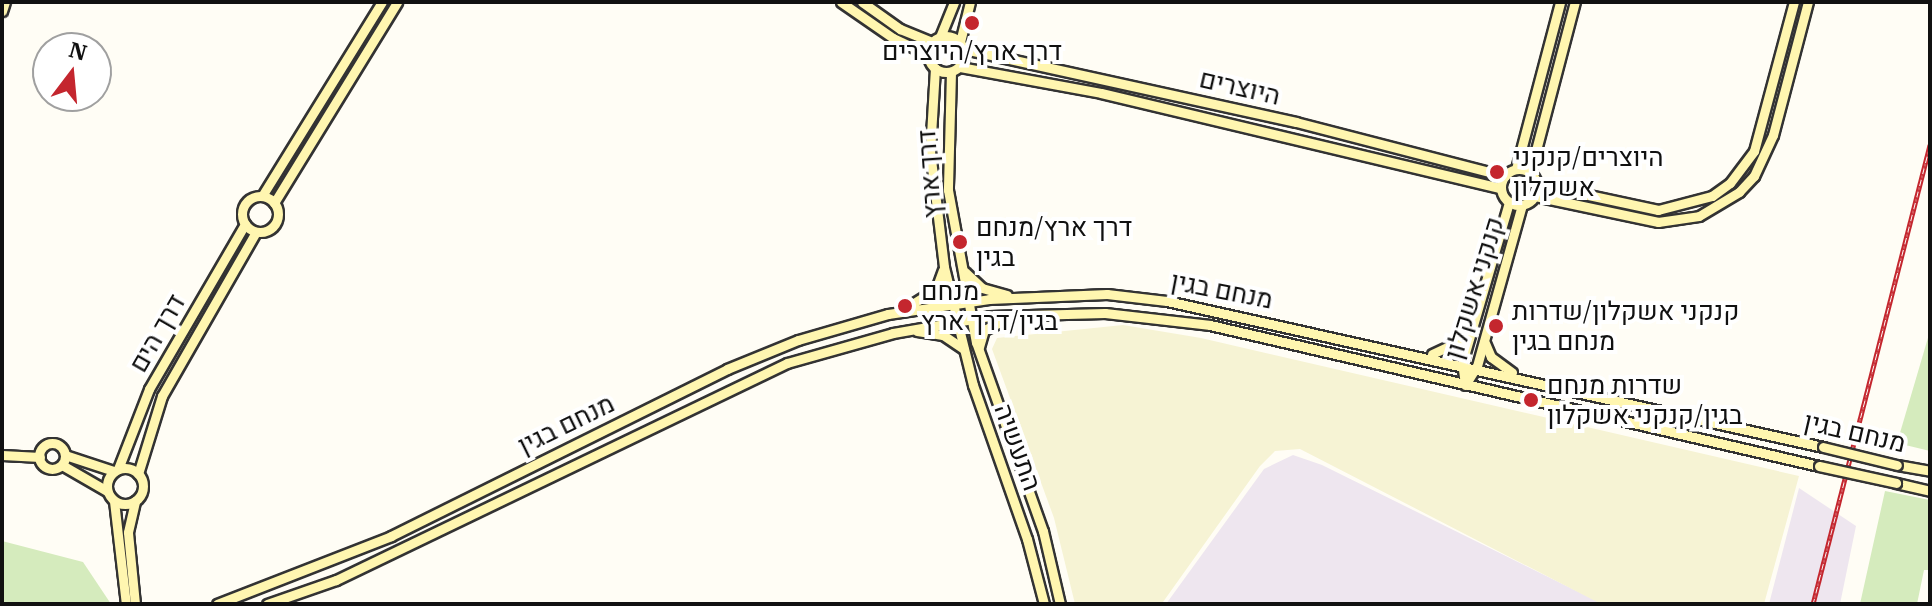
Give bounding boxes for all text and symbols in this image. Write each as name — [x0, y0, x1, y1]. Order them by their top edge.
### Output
marker: דרך ארץ/היוצרים — [963, 14, 981, 32]
north arrow — [32, 32, 112, 112]
text: N — [66, 34, 91, 67]
place label: דרך ארץ/היוצרים — [882, 35, 1062, 67]
street label: היוצרים — [1196, 63, 1284, 111]
street label: דרך ארץ — [910, 129, 948, 219]
place label: היוצרים/קנקני אשקלון — [1513, 141, 1664, 202]
marker: היוצרים/קנקני אשקלון — [1488, 163, 1506, 181]
place label: דרך ארץ/מנחם בגין — [976, 211, 1132, 272]
street label: קנקני אשקלון — [1438, 213, 1510, 363]
marker: דרך ארץ/מנחם בגין — [951, 233, 969, 251]
street label: מנחם בגין — [1168, 265, 1276, 315]
place label: מנחם בגין/דרך ארץ — [921, 275, 1058, 336]
street label: דרך הים — [122, 288, 192, 378]
place label: קנקני אשקלון/שדרות מנחם בגין — [1512, 295, 1739, 356]
marker: מנחם בגין/דרך ארץ — [896, 297, 914, 315]
marker: קנקני אשקלון/שדרות מנחם בגין — [1487, 317, 1505, 335]
place label: שדרות מנחם בגין/קנקני אשקלון — [1547, 369, 1743, 430]
street label: מנחם בגין — [513, 387, 619, 461]
marker: שדרות מנחם בגין/קנקני אשקלון — [1522, 391, 1540, 409]
street label: התעשיה — [988, 399, 1048, 495]
street label: מנחם בגין — [1801, 405, 1909, 459]

